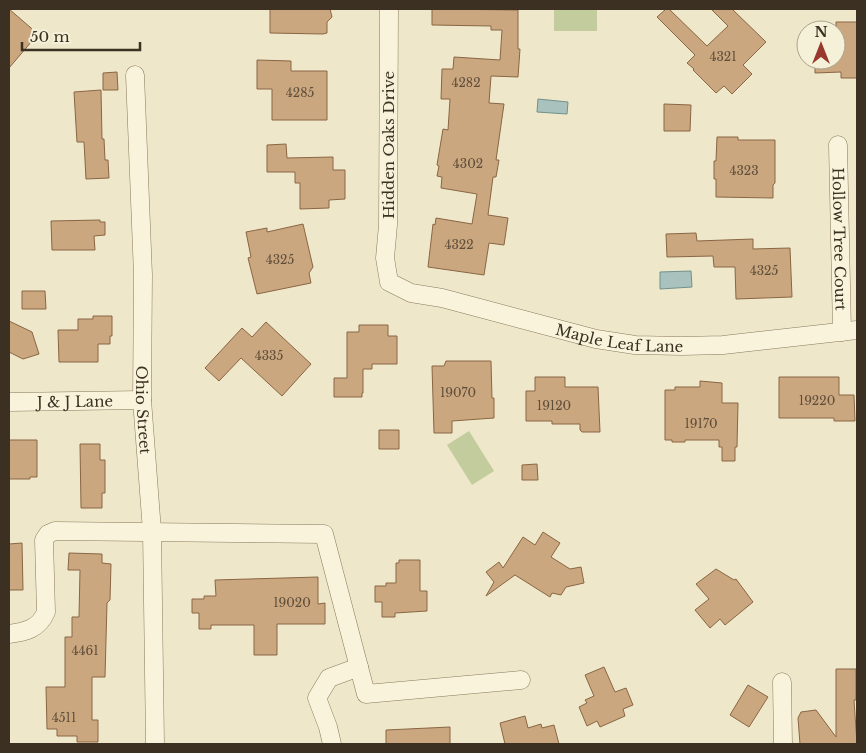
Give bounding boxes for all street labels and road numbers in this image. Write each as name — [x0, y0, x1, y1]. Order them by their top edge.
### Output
street label: Hidden Oaks Drive — [379, 71, 398, 219]
street label: Hollow Tree Court — [829, 167, 851, 311]
street label: Maple Leaf Lane — [554, 319, 683, 356]
street label: Ohio Street — [132, 365, 156, 455]
street label: J & J Lane — [35, 391, 113, 411]

